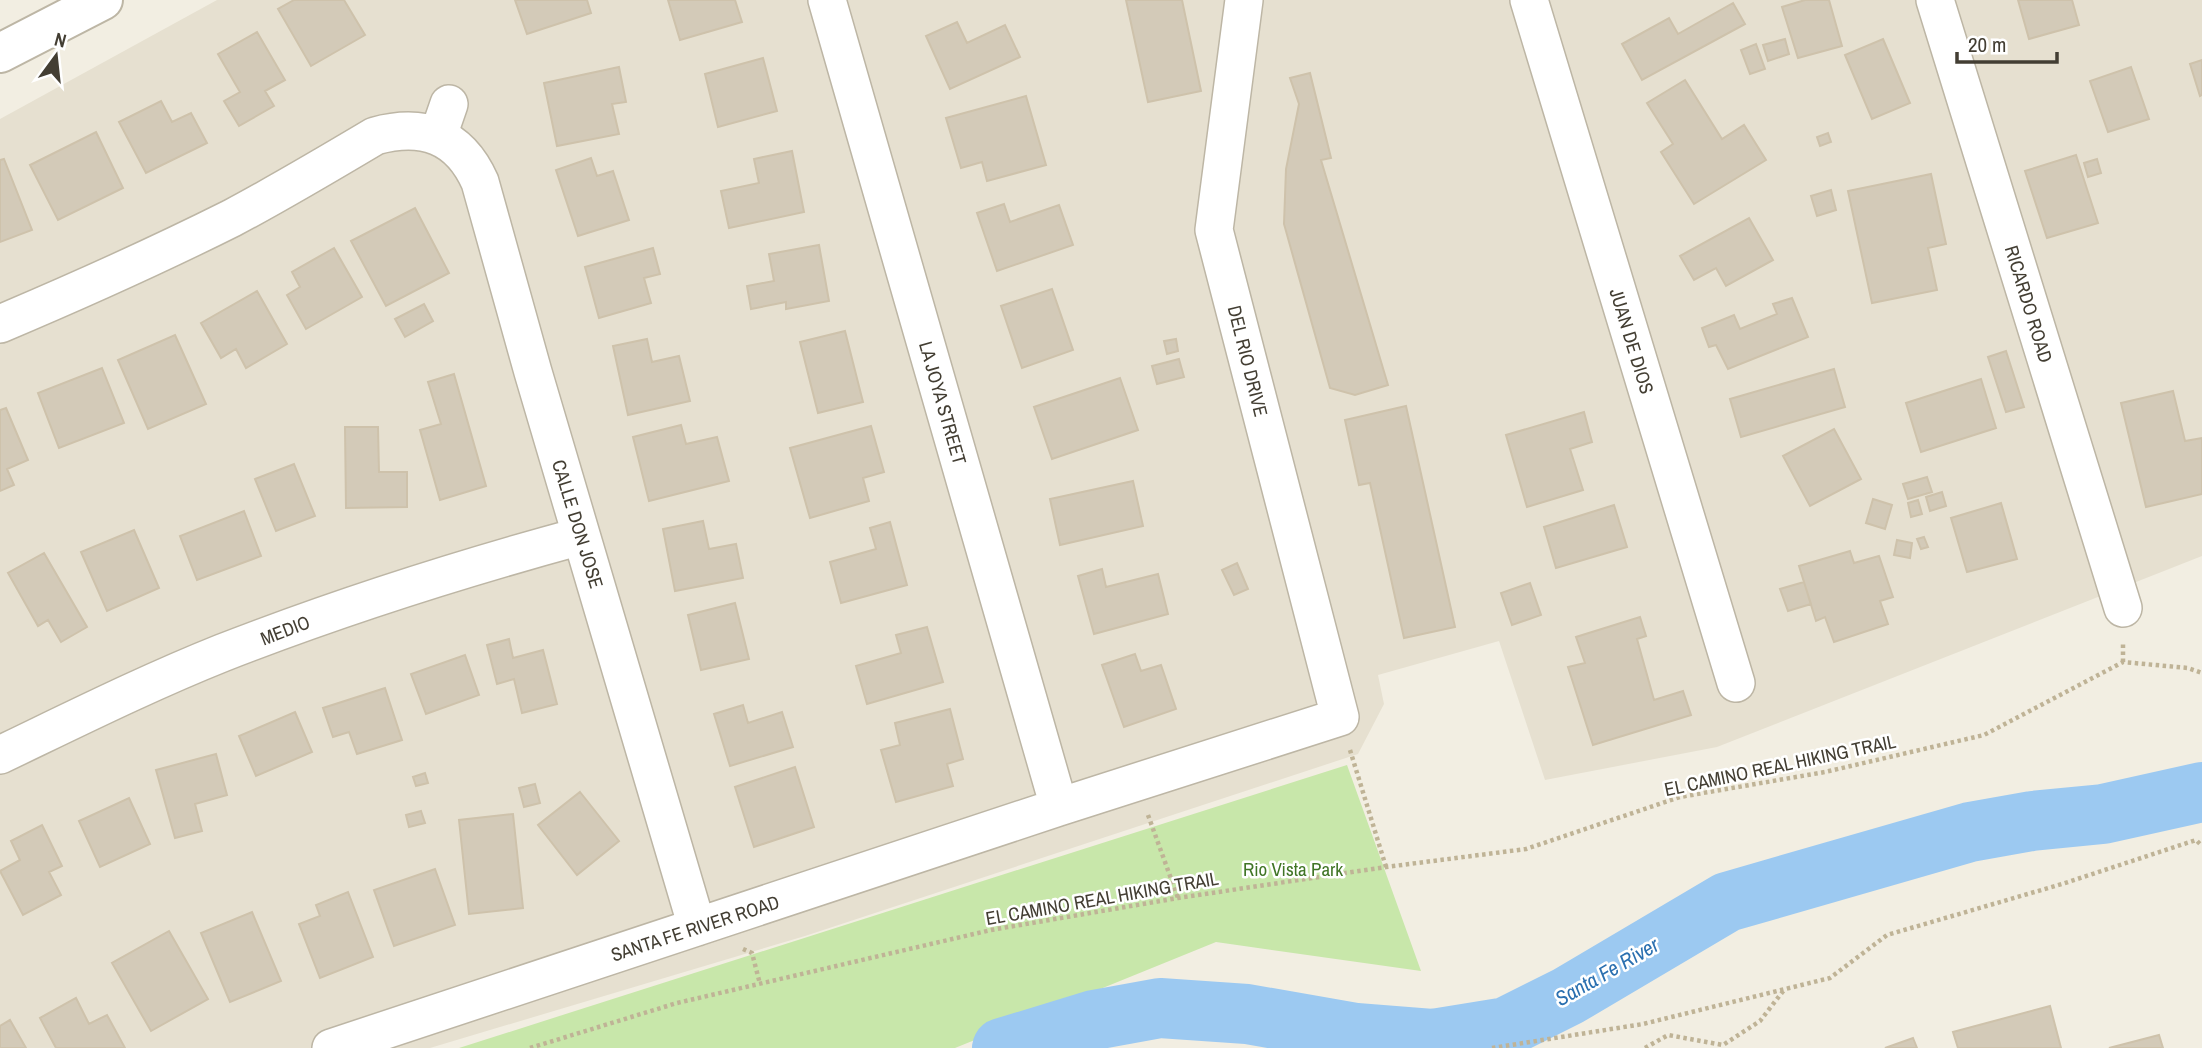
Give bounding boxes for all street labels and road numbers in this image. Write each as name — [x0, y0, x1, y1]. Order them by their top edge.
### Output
street label: RICARDO ROAD — [1999, 242, 2059, 366]
street label: JUAN DE DIOS — [1604, 285, 1660, 397]
street label: DEL RIO DRIVE — [1222, 303, 1274, 419]
street label: LA JOYA STREET — [913, 338, 973, 468]
street label: CALLE DON JOSE — [546, 456, 610, 592]
street label: MEDIO — [256, 609, 314, 651]
street label: EL CAMINO REAL HIKING TRAIL — [1662, 728, 1898, 802]
street label: EL CAMINO REAL HIKING TRAIL — [984, 865, 1221, 931]
street label: SANTA FE RIVER ROAD — [608, 889, 782, 967]

